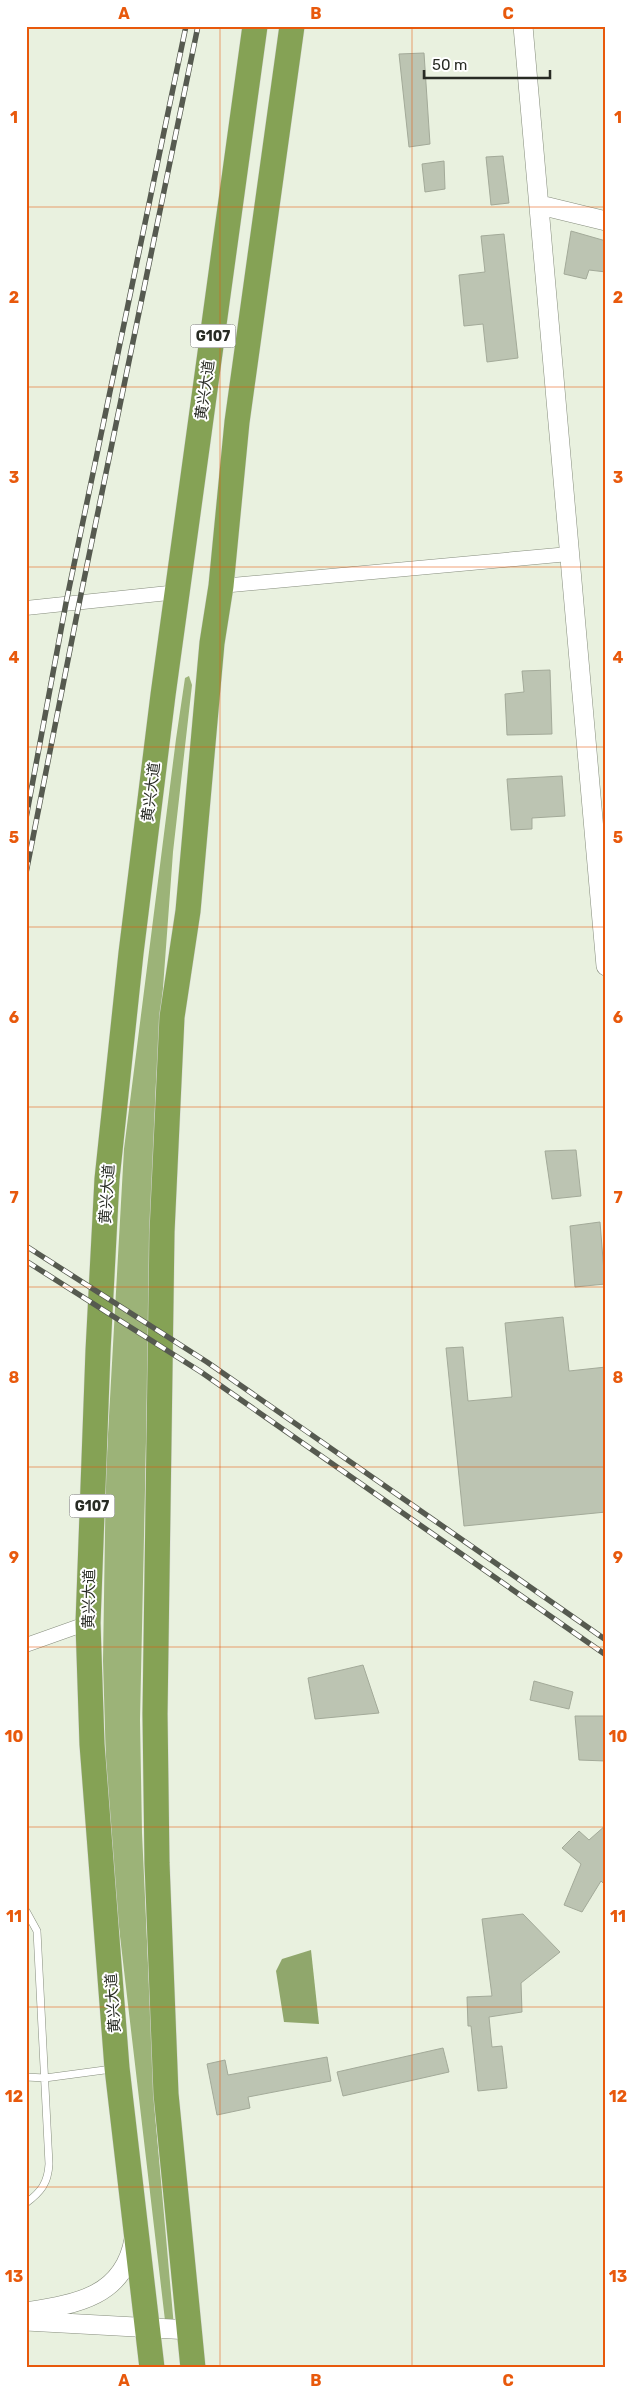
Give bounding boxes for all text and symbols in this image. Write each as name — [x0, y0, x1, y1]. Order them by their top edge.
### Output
text: A — [118, 4, 130, 23]
text: B — [310, 4, 322, 23]
text: C — [502, 4, 514, 23]
scale bar — [424, 48, 551, 80]
text: 50 m — [432, 56, 467, 74]
text: 1 — [10, 108, 18, 127]
text: 1 — [614, 108, 622, 127]
text: 2 — [9, 288, 19, 307]
text: 2 — [613, 288, 623, 307]
road number: G107 — [190, 324, 236, 348]
street label: 黄兴大道 — [192, 359, 218, 421]
text: 3 — [9, 468, 19, 487]
text: 3 — [613, 468, 623, 487]
text: 4 — [9, 648, 20, 667]
text: 4 — [613, 648, 624, 667]
street label: 黄兴大道 — [138, 761, 164, 823]
text: 5 — [9, 828, 19, 847]
text: 5 — [613, 828, 623, 847]
text: 6 — [9, 1008, 19, 1027]
text: 6 — [613, 1008, 623, 1027]
street label: 黄兴大道 — [96, 1163, 118, 1225]
text: 7 — [9, 1188, 19, 1207]
text: 7 — [613, 1188, 623, 1207]
text: 8 — [9, 1368, 20, 1387]
text: 8 — [613, 1368, 624, 1387]
road number: G107 — [70, 1494, 114, 1518]
text: 9 — [9, 1548, 19, 1567]
text: 9 — [613, 1548, 623, 1567]
street label: 黄兴大道 — [79, 1569, 99, 1629]
text: 10 — [5, 1727, 24, 1746]
text: 10 — [609, 1727, 628, 1746]
text: 11 — [6, 1907, 22, 1926]
text: 11 — [610, 1907, 626, 1926]
street label: 黄兴大道 — [102, 1972, 124, 2034]
text: 12 — [5, 2087, 23, 2106]
text: 12 — [609, 2087, 627, 2106]
text: 13 — [5, 2267, 23, 2286]
text: 13 — [609, 2267, 627, 2286]
text: A — [118, 2371, 130, 2390]
text: B — [310, 2371, 322, 2390]
text: C — [502, 2371, 514, 2390]

